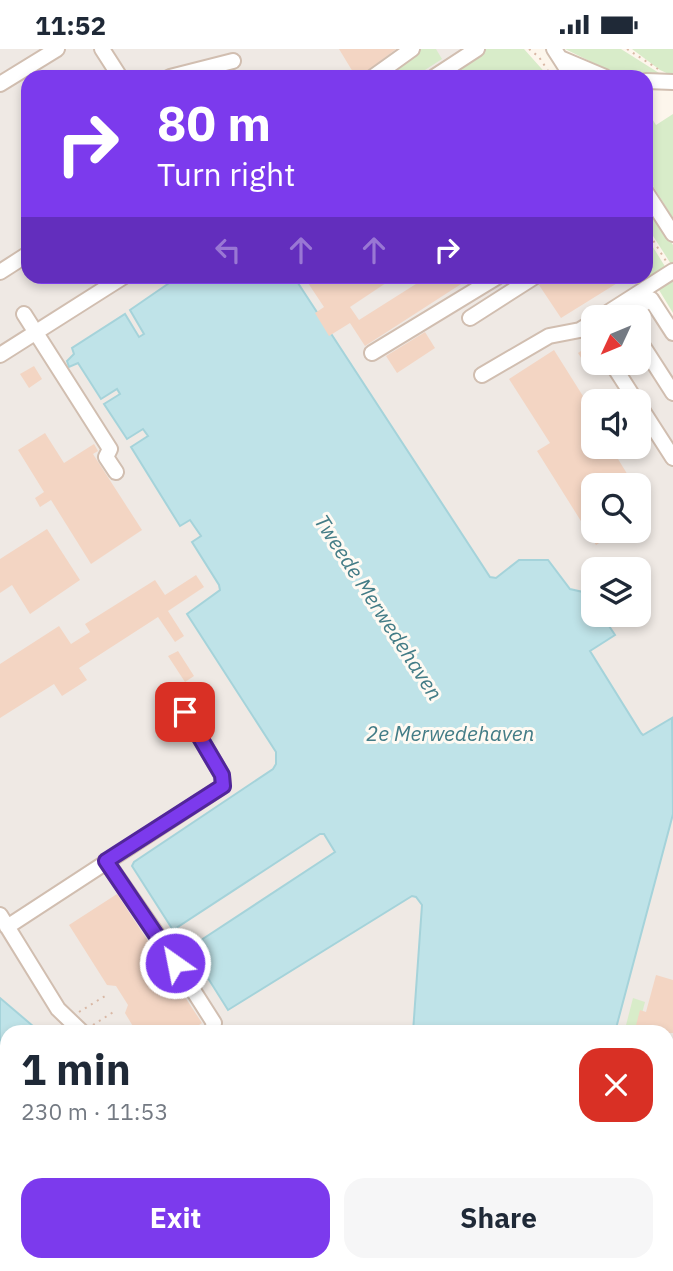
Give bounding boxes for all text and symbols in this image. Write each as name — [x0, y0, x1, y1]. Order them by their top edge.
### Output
text: 11:52 — [35, 8, 106, 42]
text: 80 m — [157, 91, 271, 154]
icon: right — [42, 98, 133, 189]
text: Turn right — [157, 153, 295, 195]
icon: left — [209, 231, 247, 269]
icon: ahead — [282, 231, 320, 269]
icon: ahead — [355, 231, 393, 269]
icon: right — [428, 231, 466, 269]
north arrow — [581, 305, 651, 375]
map controls — [581, 305, 651, 627]
button: sound — [581, 389, 651, 459]
button: search — [581, 473, 651, 543]
water label: Tweede Merwedehaven — [308, 509, 450, 705]
button: layers — [581, 557, 651, 627]
pin — [155, 682, 215, 742]
icon: arrive — [166, 693, 204, 731]
water label: 2e Merwedehaven — [366, 719, 534, 747]
position arrow — [138, 926, 212, 1000]
text: 1 min — [21, 1042, 131, 1097]
button: close — [579, 1048, 653, 1122]
text: 230 m · 11:53 — [21, 1096, 168, 1126]
button: Exit — [21, 1178, 330, 1258]
button: Share — [344, 1178, 653, 1258]

